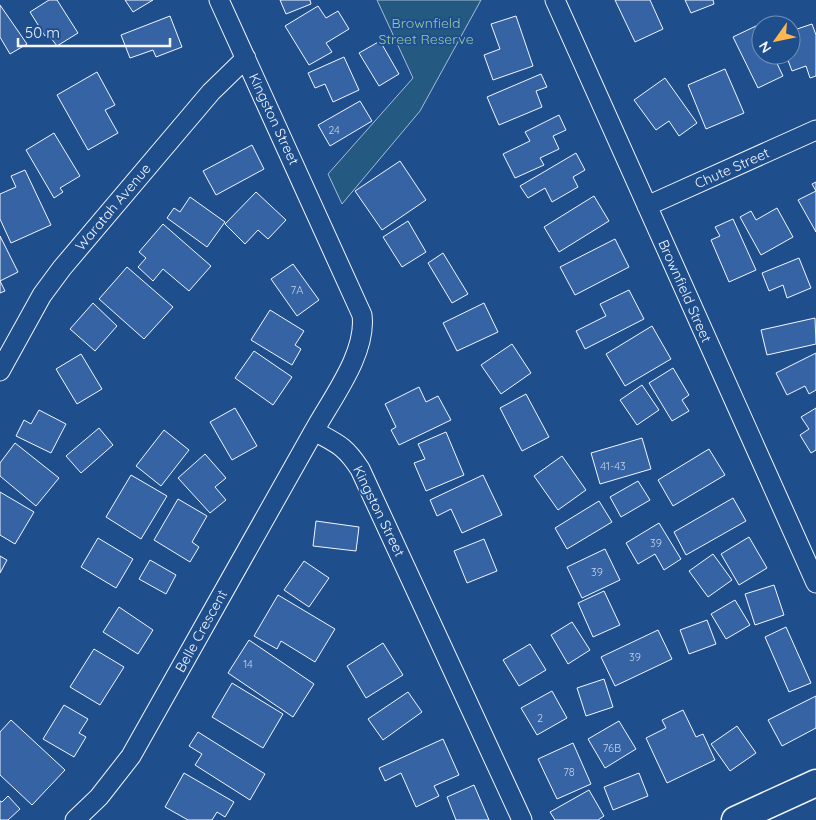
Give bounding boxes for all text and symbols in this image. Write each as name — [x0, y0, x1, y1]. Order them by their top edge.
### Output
park label: Brownfield Street Reserve — [378, 14, 474, 48]
scale bar — [18, 15, 170, 47]
north arrow — [751, 15, 801, 65]
text: 50 m — [25, 23, 60, 42]
text: N — [755, 38, 775, 56]
street label: Kingston Street — [245, 70, 303, 168]
house number: 24 — [328, 123, 340, 137]
street label: Chute Street — [692, 143, 772, 192]
street label: Waratah Avenue — [71, 160, 155, 254]
street label: Brownfield Street — [654, 237, 716, 346]
house number: 7A — [291, 283, 303, 297]
house number: 41-43 — [600, 459, 626, 473]
street label: Kingston Street — [349, 463, 409, 560]
house number: 39 — [650, 536, 662, 550]
house number: 39 — [591, 565, 603, 579]
street label: Belle Crescent — [171, 586, 231, 675]
house number: 39 — [629, 650, 641, 664]
house number: 14 — [243, 657, 253, 671]
house number: 2 — [537, 711, 543, 725]
house number: 76B — [603, 741, 621, 755]
house number: 78 — [563, 765, 575, 779]

